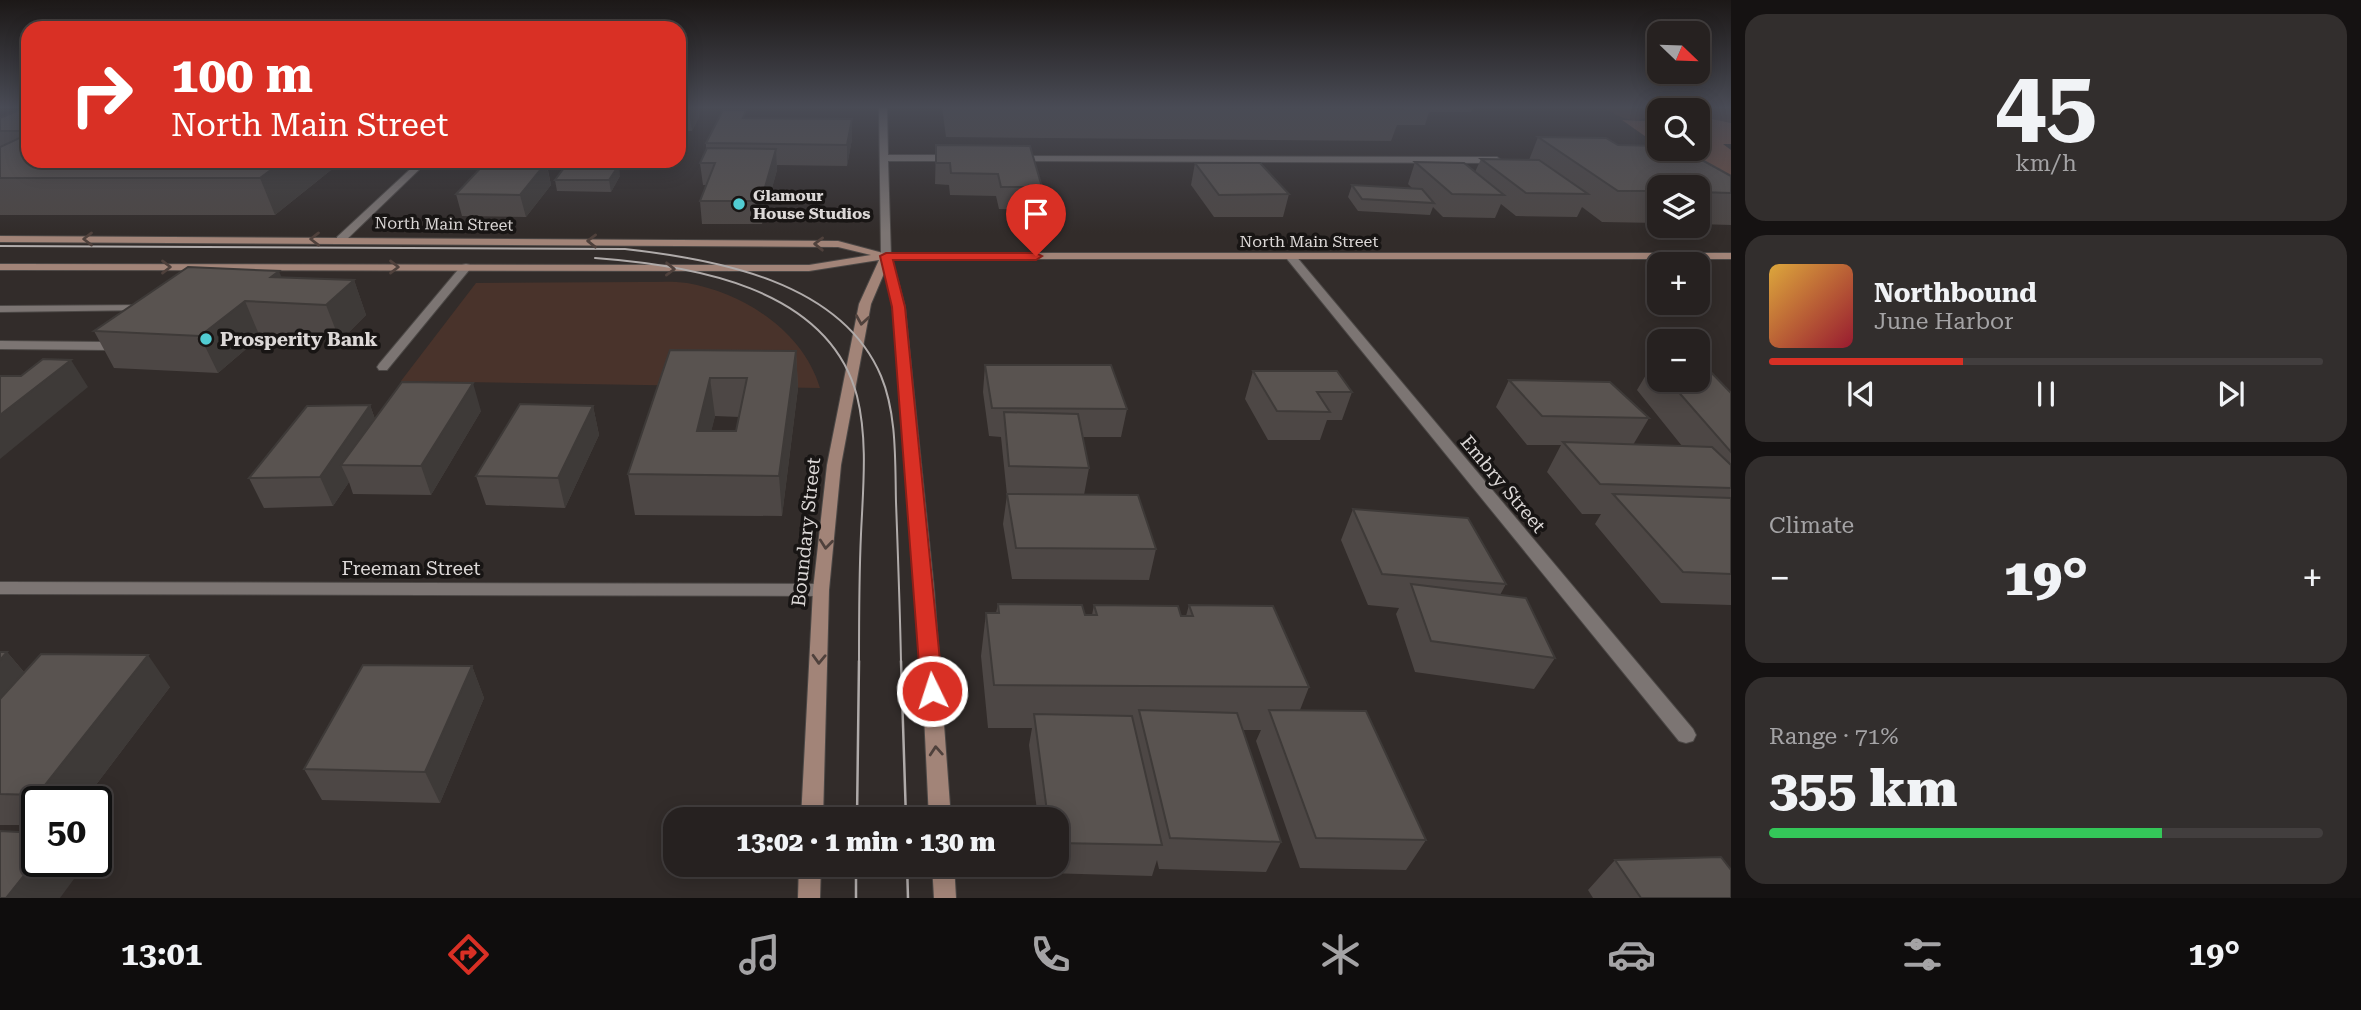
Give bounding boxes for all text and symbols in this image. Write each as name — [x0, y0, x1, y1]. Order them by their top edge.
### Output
north arrow — [1647, 21, 1710, 84]
map controls — [1647, 21, 1710, 392]
text: 100 m — [171, 47, 313, 104]
icon: right — [56, 49, 147, 140]
text: 45 — [1995, 51, 2097, 157]
button: search — [1647, 98, 1710, 161]
text: North Main Street — [171, 106, 449, 144]
text: km/h — [2015, 150, 2077, 177]
button: layers — [1647, 175, 1710, 238]
pin — [1006, 184, 1066, 256]
place label: Glamour House Studios — [753, 186, 870, 223]
icon: arrive — [1017, 195, 1055, 233]
marker: Glamour House Studios — [731, 196, 747, 212]
street label: North Main Street — [374, 213, 514, 235]
one-way arrow — [82, 231, 93, 247]
one-way arrow — [310, 231, 320, 247]
street label: North Main Street — [1240, 232, 1378, 251]
one-way arrow — [586, 233, 597, 249]
one-way arrow — [814, 236, 825, 251]
button: + — [1647, 252, 1710, 315]
one-way arrow — [161, 259, 172, 275]
one-way arrow — [389, 259, 399, 275]
one-way arrow — [665, 261, 676, 277]
text: Northbound — [1874, 278, 2037, 308]
text: June Harbor — [1874, 308, 2014, 335]
one-way arrow — [855, 314, 870, 326]
place label: Prosperity Bank — [220, 328, 378, 351]
button: − — [1647, 329, 1710, 392]
marker: Prosperity Bank — [198, 331, 214, 347]
icon: previous — [1842, 375, 1880, 413]
icon: pause — [2027, 375, 2065, 413]
icon: next — [2212, 375, 2250, 413]
street label: Embry Street — [1456, 431, 1550, 537]
street label: Boundary Street — [787, 456, 825, 608]
text: Climate — [1769, 512, 1854, 539]
one-way arrow — [819, 538, 834, 550]
text: 19° — [2004, 547, 2088, 608]
text: − — [1769, 556, 1790, 600]
text: + — [2302, 556, 2323, 600]
street label: Freeman Street — [342, 557, 480, 580]
one-way arrow — [811, 653, 826, 664]
position arrow — [895, 654, 969, 728]
text: Range · 71% — [1769, 723, 1898, 750]
one-way arrow — [929, 745, 944, 756]
text: 355 km — [1769, 758, 1957, 819]
speed limit sign: 50 — [21, 786, 112, 877]
text: 13:02 · 1 min · 130 m — [736, 827, 996, 857]
icon: directions — [444, 930, 493, 979]
icon: music — [735, 930, 784, 979]
icon: phone — [1026, 930, 1075, 979]
icon: climate — [1316, 930, 1365, 979]
icon: car — [1607, 930, 1656, 979]
icon: filters — [1898, 930, 1947, 979]
text: 13:01 — [121, 935, 203, 973]
text: 19° — [2188, 935, 2240, 973]

